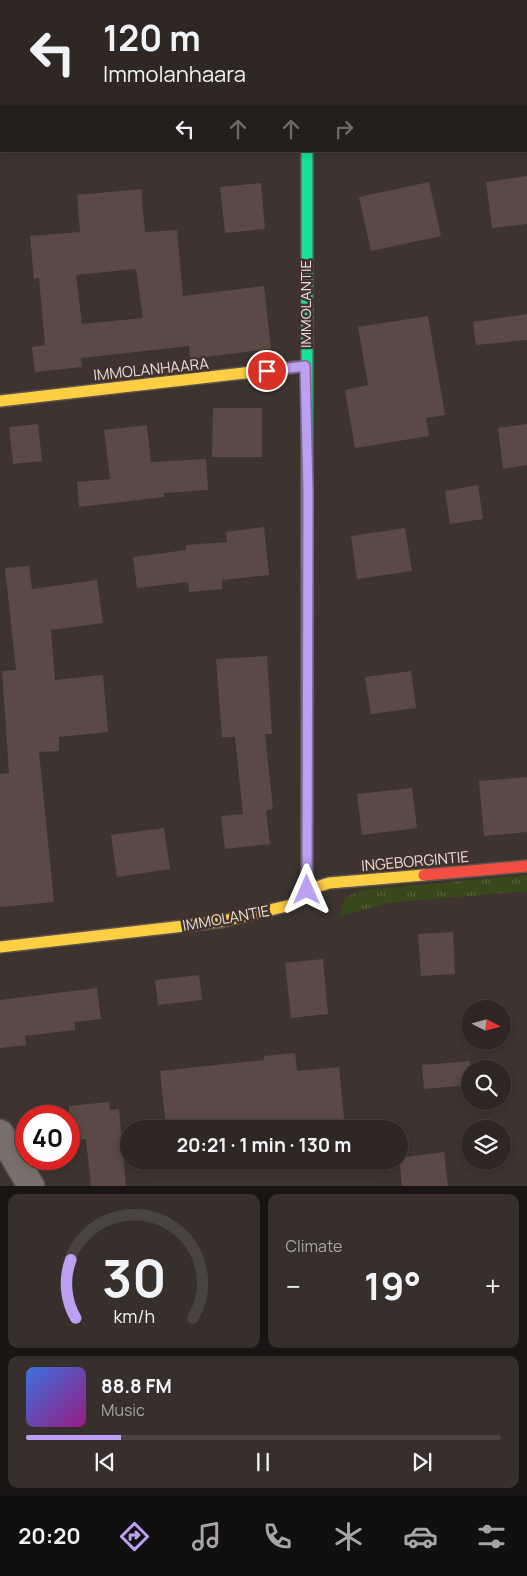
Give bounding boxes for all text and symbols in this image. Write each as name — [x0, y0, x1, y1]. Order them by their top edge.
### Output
text: 120 m — [103, 14, 201, 62]
icon: left — [20, 20, 85, 85]
text: Immolanhaara — [103, 59, 246, 89]
icon: left — [171, 115, 199, 143]
icon: ahead — [224, 115, 252, 143]
icon: ahead — [277, 115, 305, 143]
icon: right — [330, 115, 358, 143]
street label: IMMOLANTIE — [295, 260, 316, 348]
pin — [246, 350, 288, 392]
street label: IMMOLANHAARA — [92, 352, 210, 385]
icon: arrive — [253, 357, 281, 385]
street label: INGEBORGINTIE — [360, 846, 470, 876]
position arrow — [280, 863, 332, 915]
street label: IMMOLANTIE — [181, 900, 271, 936]
north arrow — [461, 1000, 511, 1050]
map controls — [461, 1000, 511, 1170]
button: search — [461, 1060, 511, 1110]
speed limit sign: 40 — [15, 1105, 80, 1170]
button: layers — [461, 1120, 511, 1170]
text: 20:21 · 1 min · 130 m — [177, 1132, 351, 1158]
text: Climate — [286, 1235, 342, 1257]
text: 30 — [102, 1242, 166, 1313]
text: 19° — [364, 1259, 421, 1311]
text: − — [286, 1267, 301, 1305]
text: + — [485, 1267, 501, 1305]
text: km/h — [113, 1304, 155, 1328]
text: 88.8 FM — [101, 1373, 172, 1399]
text: Music — [101, 1399, 145, 1421]
icon: previous — [91, 1448, 119, 1476]
icon: pause — [249, 1448, 277, 1476]
icon: next — [408, 1448, 436, 1476]
icon: directions — [117, 1519, 152, 1554]
icon: music — [189, 1519, 224, 1554]
icon: phone — [260, 1519, 295, 1554]
icon: climate — [331, 1519, 366, 1554]
icon: car — [403, 1519, 438, 1554]
icon: filters — [474, 1519, 509, 1554]
text: 20:20 — [18, 1521, 81, 1551]

